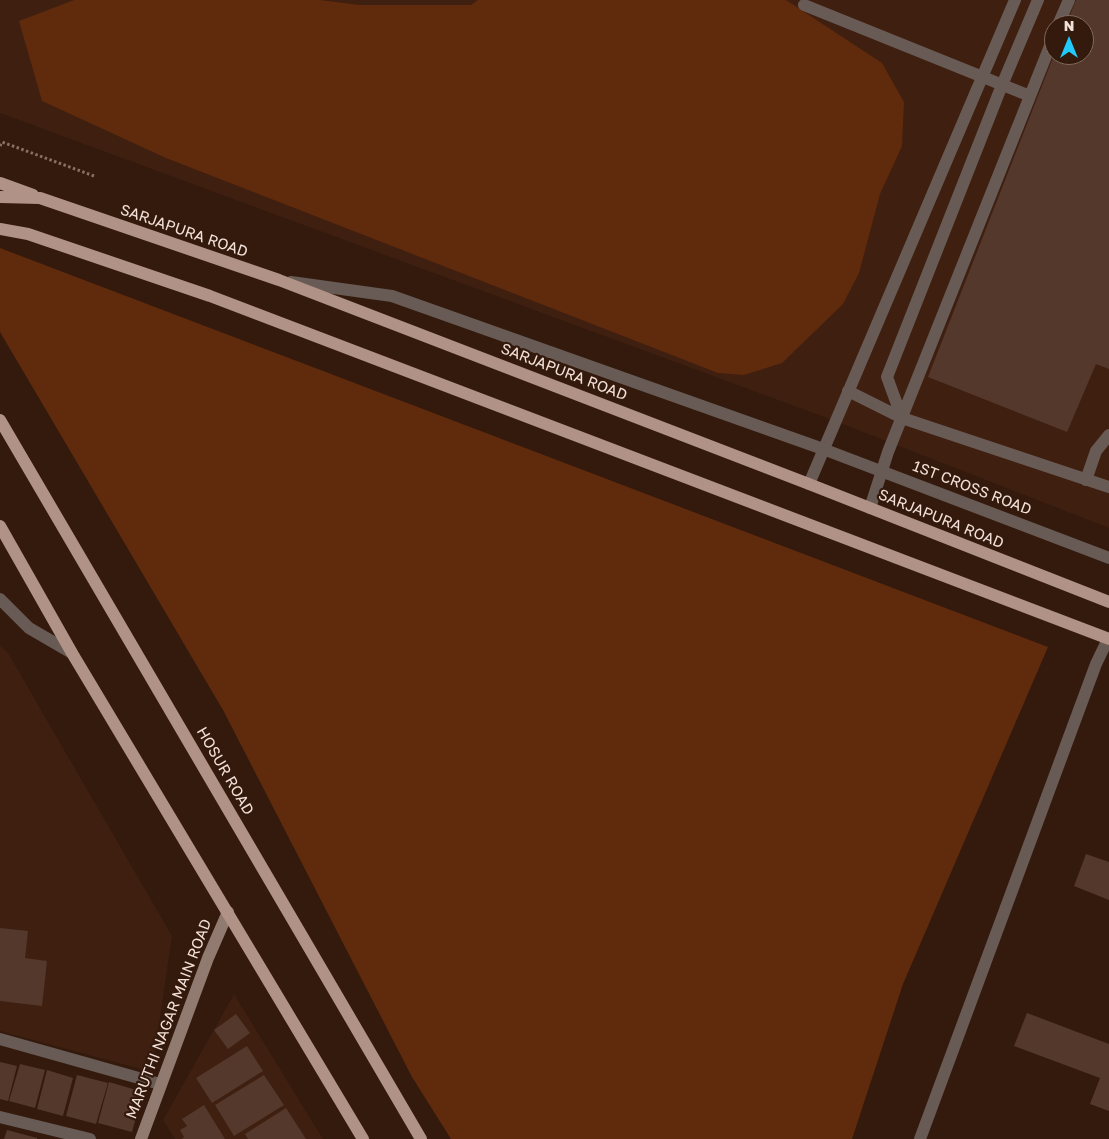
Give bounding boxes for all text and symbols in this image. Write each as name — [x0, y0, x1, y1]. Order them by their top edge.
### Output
north arrow — [1044, 15, 1094, 65]
text: N — [1064, 17, 1074, 34]
street label: SARJAPURA ROAD — [118, 201, 250, 261]
street label: SARJAPURA ROAD — [498, 340, 630, 404]
street label: 1ST CROSS ROAD — [910, 457, 1034, 519]
street label: SARJAPURA ROAD — [876, 486, 1006, 552]
street label: HOSUR ROAD — [193, 724, 257, 818]
street label: MARUTHI NAGAR MAIN ROAD — [122, 916, 216, 1122]

